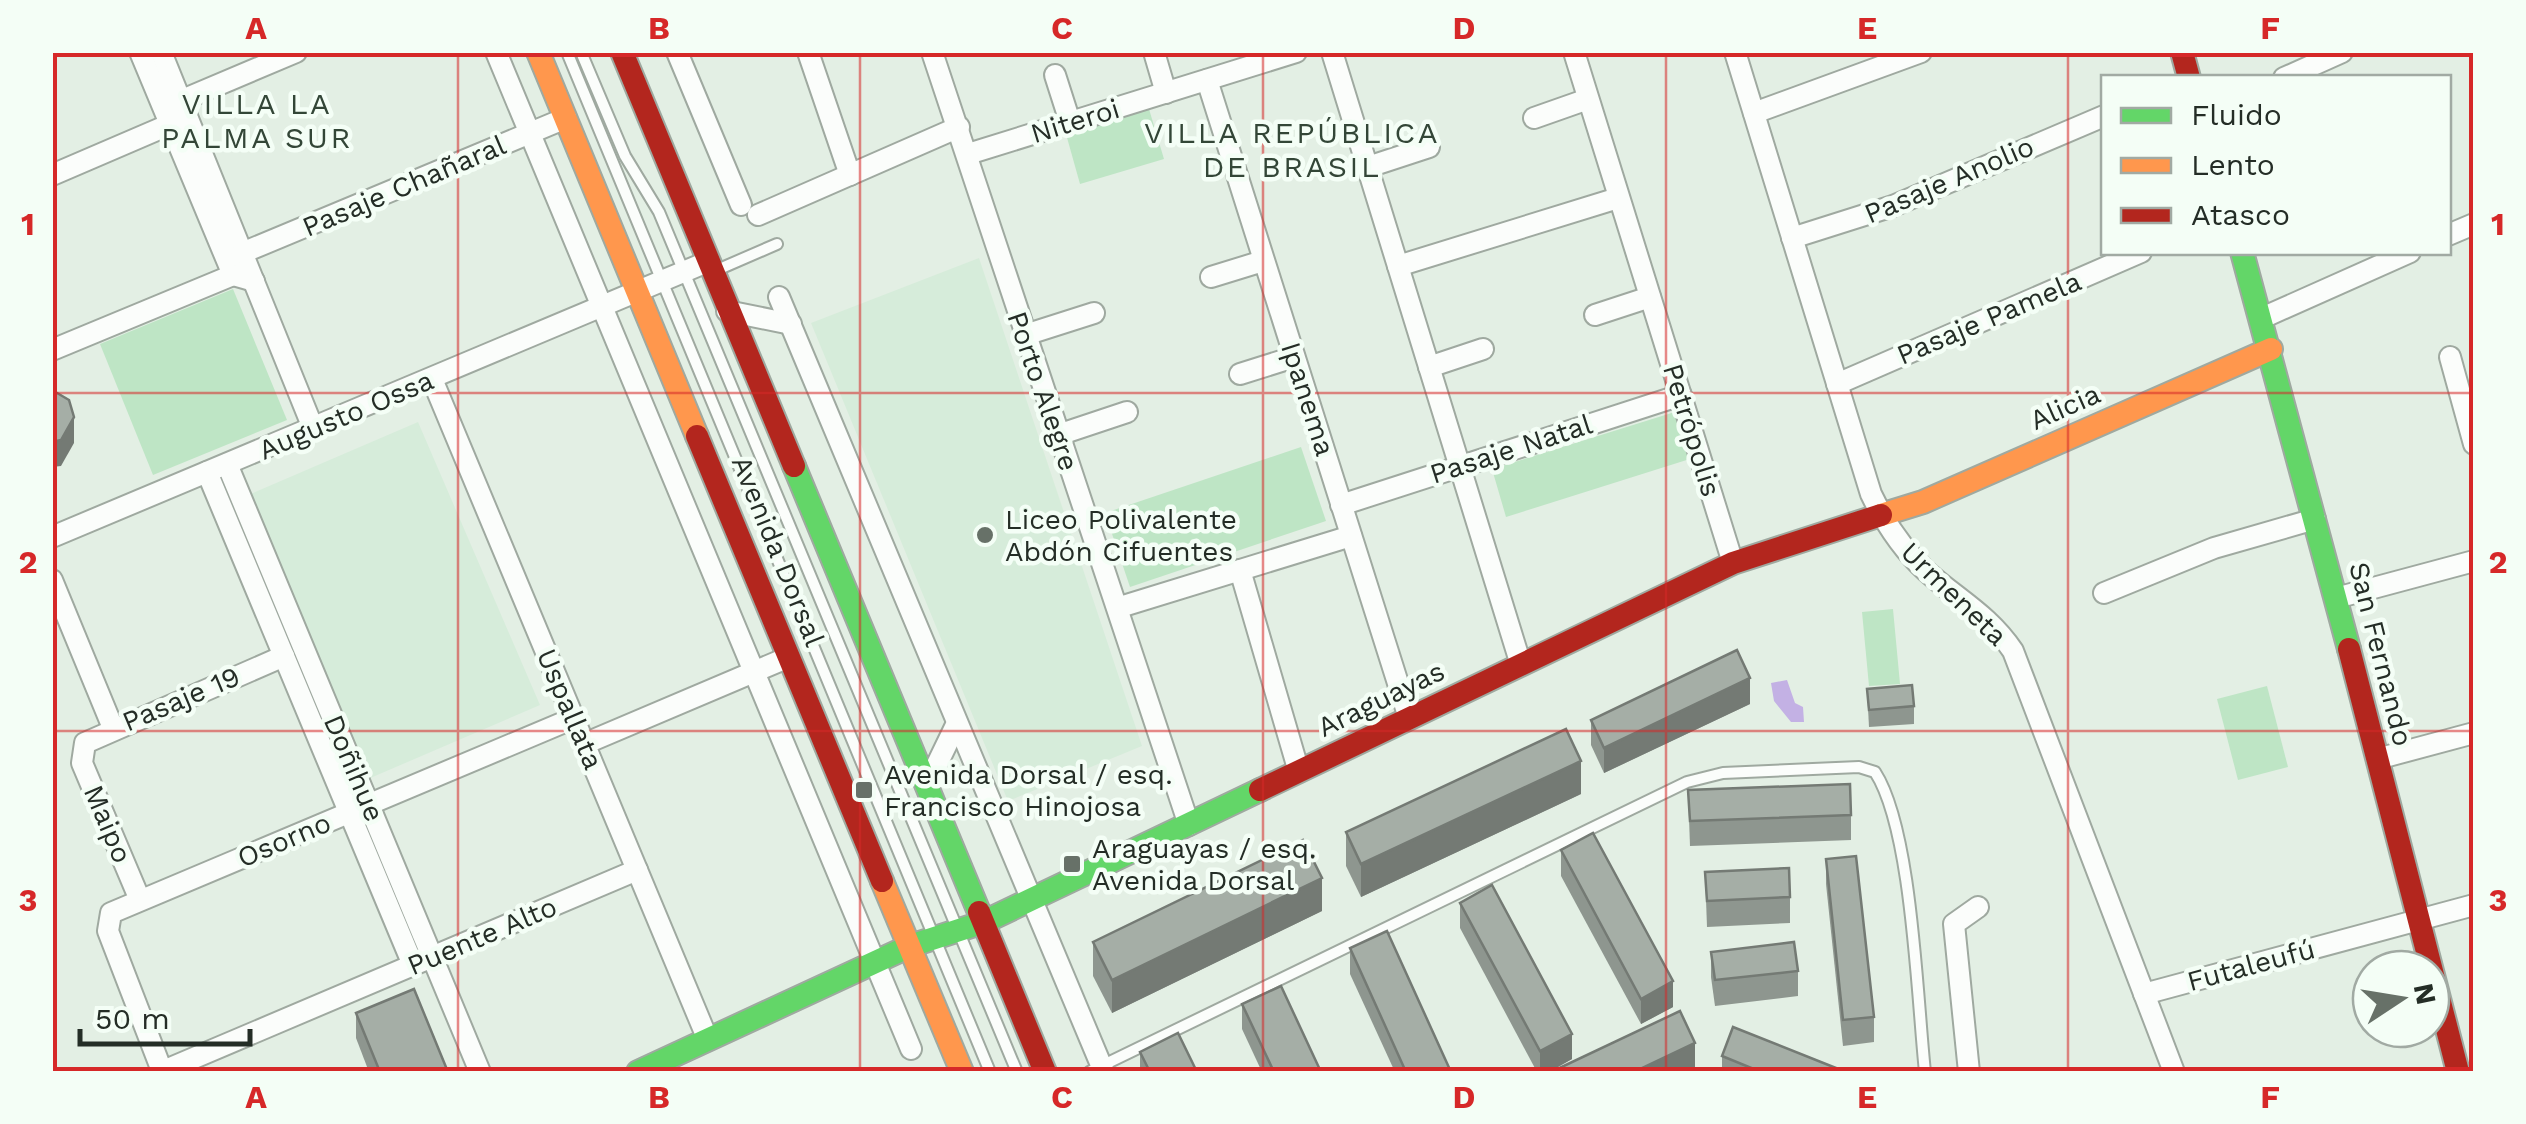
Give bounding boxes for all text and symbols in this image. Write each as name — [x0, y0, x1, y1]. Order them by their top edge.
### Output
text: A — [245, 9, 267, 47]
text: B — [648, 9, 670, 47]
text: C — [1051, 9, 1073, 47]
text: D — [1453, 9, 1475, 47]
text: E — [1857, 9, 1877, 47]
text: F — [2260, 9, 2280, 47]
legend — [2101, 75, 2451, 255]
district label: VILLA LA PALMA SUR — [161, 86, 353, 155]
street label: Niteroi — [1027, 92, 1123, 150]
text: Fluido — [2191, 97, 2282, 132]
district label: VILLA REPÚBLICA DE BRASIL — [1144, 115, 1440, 184]
street label: Pasaje Chañaral — [297, 128, 511, 244]
street label: Pasaje Anolio — [1859, 129, 2039, 231]
text: Lento — [2191, 147, 2275, 182]
text: Atasco — [2191, 197, 2290, 232]
text: 1 — [21, 205, 35, 243]
text: 1 — [2491, 205, 2505, 243]
street label: Pasaje Pamela — [1892, 264, 2086, 372]
street label: Porto Alegre — [1000, 307, 1086, 475]
street label: Ipanema — [1274, 338, 1342, 460]
street label: Petrópolis — [1656, 360, 1728, 500]
street label: Augusto Ossa — [254, 363, 439, 467]
street label: Alicia — [2025, 377, 2105, 437]
street label: Pasaje Natal — [1426, 407, 1597, 491]
street label: Avenida Dorsal — [725, 451, 831, 651]
place label: Liceo Polivalente Abdón Cifuentes — [1005, 503, 1237, 568]
marker: Liceo Polivalente Abdón Cifuentes — [974, 524, 996, 546]
street label: Urmeneta — [1894, 535, 2014, 653]
text: 2 — [18, 543, 38, 581]
text: 2 — [2488, 543, 2508, 581]
street label: San Fernando — [2342, 559, 2420, 749]
street label: Uspallata — [530, 644, 610, 774]
street label: Araguayas — [1312, 654, 1450, 744]
street label: Pasaje 19 — [117, 660, 245, 738]
street label: Doñihue — [317, 710, 391, 826]
place label: Avenida Dorsal / esq. Francisco Hinojosa — [884, 758, 1173, 823]
marker: Avenida Dorsal / esq. Francisco Hinojosa — [853, 779, 875, 801]
street label: Maipo — [77, 780, 139, 868]
street label: Osorno — [232, 806, 336, 874]
place label: Araguayas / esq. Avenida Dorsal — [1092, 832, 1317, 897]
marker: Araguayas / esq. Avenida Dorsal — [1061, 853, 1083, 875]
text: 3 — [19, 881, 37, 919]
text: 3 — [2489, 881, 2507, 919]
street label: Puente Alto — [402, 890, 562, 982]
street label: Futaleufú — [2183, 932, 2319, 998]
north arrow — [2351, 949, 2451, 1049]
text: N — [2407, 980, 2443, 1007]
scale bar — [80, 984, 250, 1046]
text: 50 m — [95, 1001, 170, 1036]
text: A — [245, 1078, 267, 1116]
text: B — [648, 1078, 670, 1116]
text: C — [1051, 1078, 1073, 1116]
text: D — [1453, 1078, 1475, 1116]
text: E — [1857, 1078, 1877, 1116]
text: F — [2260, 1078, 2280, 1116]

